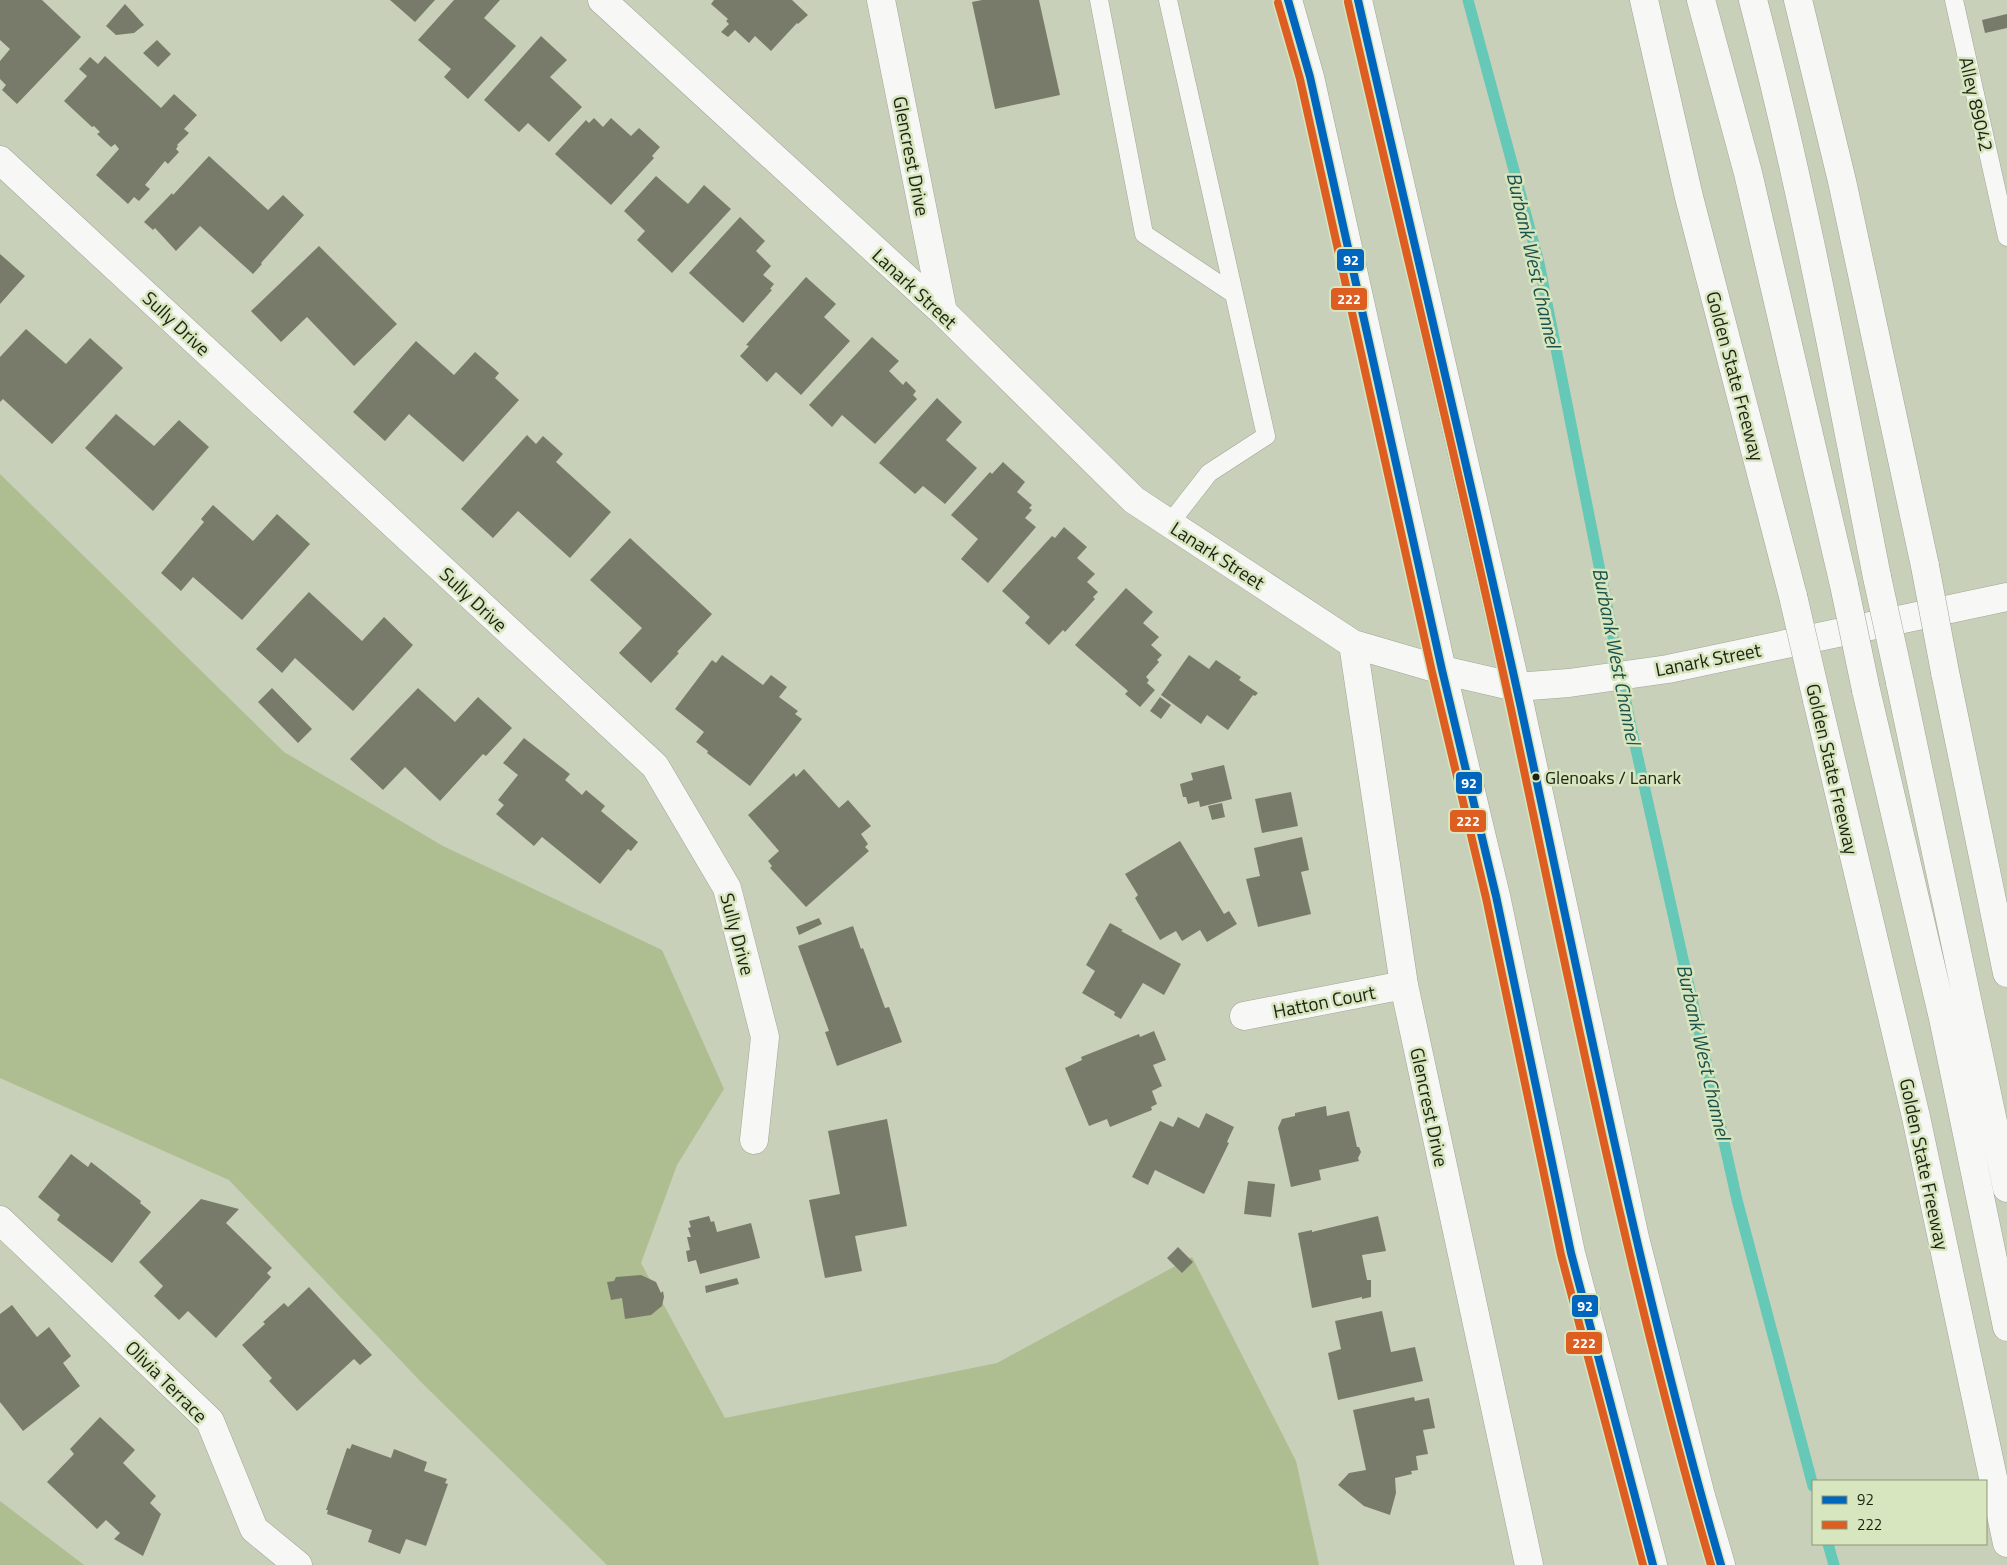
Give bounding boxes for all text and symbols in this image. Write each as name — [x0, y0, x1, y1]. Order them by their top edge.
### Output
street label: Alley 89042 — [1952, 54, 2002, 154]
street label: Glencrest Drive — [886, 94, 938, 218]
water label: Burbank West Channel — [1499, 169, 1570, 353]
street label: Lanark Street — [866, 241, 964, 335]
line badge: 92 — [1336, 248, 1365, 272]
text: 92 — [1343, 249, 1359, 270]
street label: Sully Drive — [136, 284, 218, 362]
line badge: 222 — [1330, 287, 1368, 311]
text: 222 — [1337, 288, 1361, 309]
street label: Golden State Freeway — [1699, 288, 1773, 464]
street label: Lanark Street — [1165, 514, 1271, 597]
street label: Sully Drive — [433, 560, 515, 638]
water label: Burbank West Channel — [1585, 565, 1650, 750]
street label: Lanark Street — [1653, 634, 1764, 683]
street label: Golden State Freeway — [1799, 680, 1867, 858]
place label: Glenoaks / Lanark — [1545, 764, 1681, 791]
line badge: 92 — [1455, 771, 1483, 795]
text: 92 — [1461, 772, 1477, 793]
marker: Glenoaks / Lanark — [1531, 772, 1541, 782]
line badge: 222 — [1449, 809, 1487, 833]
text: 222 — [1456, 810, 1480, 831]
street label: Sully Drive — [713, 890, 763, 978]
water label: Burbank West Channel — [1669, 961, 1740, 1145]
street label: Hatton Court — [1270, 977, 1378, 1025]
street label: Glencrest Drive — [1403, 1045, 1457, 1169]
street label: Golden State Freeway — [1893, 1075, 1957, 1253]
line badge: 92 — [1571, 1294, 1599, 1318]
text: 92 — [1577, 1295, 1593, 1316]
line badge: 222 — [1565, 1331, 1603, 1355]
text: 222 — [1572, 1332, 1596, 1353]
street label: Olivia Terrace — [119, 1333, 215, 1429]
legend — [1812, 1480, 1987, 1545]
text: 92 — [1857, 1488, 1874, 1511]
text: 222 — [1857, 1513, 1882, 1536]

